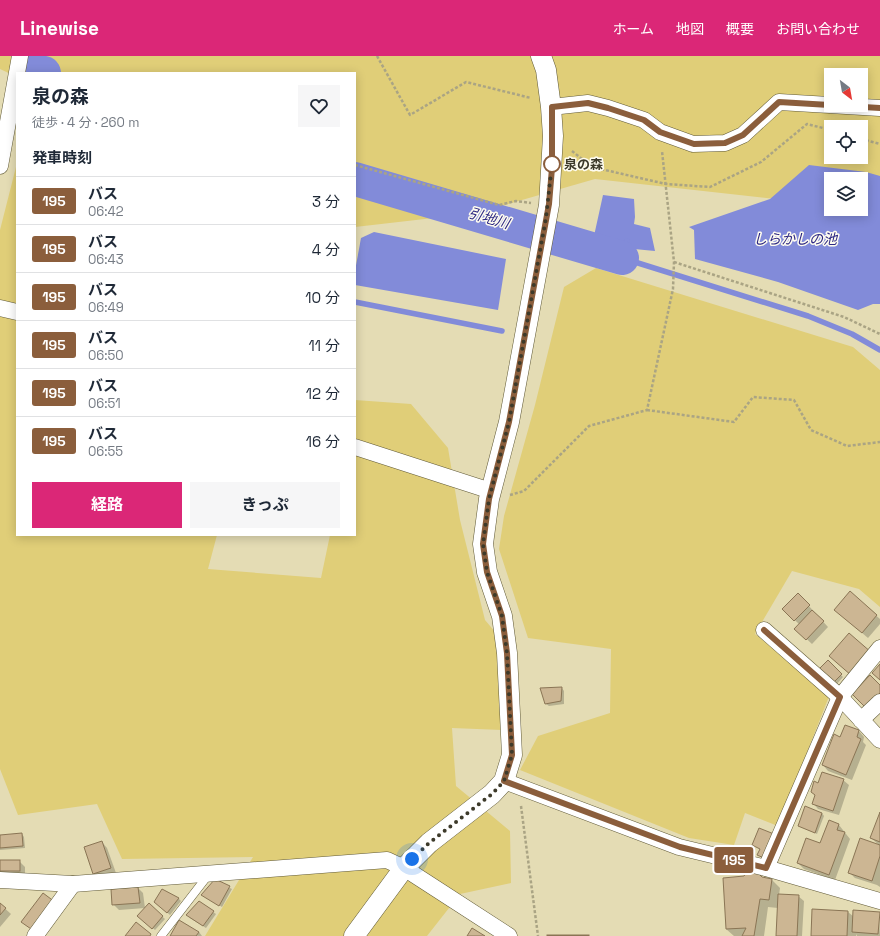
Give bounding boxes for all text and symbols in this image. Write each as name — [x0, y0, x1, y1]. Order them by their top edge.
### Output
text: Linewise — [20, 16, 99, 41]
text: ホーム — [612, 20, 654, 38]
text: 地図 — [676, 20, 704, 38]
text: 概要 — [726, 20, 754, 38]
text: お問い合わせ — [776, 20, 860, 38]
north arrow — [824, 68, 868, 112]
map controls — [824, 68, 868, 216]
text: 泉の森 — [32, 84, 89, 109]
button: heart — [298, 85, 340, 127]
text: 徒歩 · 4 分 · 260 m — [32, 114, 139, 131]
button: locate — [824, 120, 868, 164]
text: 発車時刻 — [32, 148, 92, 167]
marker: 泉の森 — [543, 155, 561, 173]
place label: 泉の森 — [564, 156, 603, 173]
button: layers — [824, 172, 868, 216]
text: バス — [88, 184, 118, 203]
text: 195 — [42, 192, 66, 210]
text: 3 分 — [312, 192, 340, 211]
text: 06:42 — [88, 203, 124, 220]
water label: 引地川 — [466, 204, 514, 233]
water label: しらかしの池 — [753, 230, 839, 248]
text: バス — [88, 232, 118, 251]
text: 195 — [42, 240, 66, 258]
text: 4 分 — [312, 240, 340, 259]
text: 06:43 — [88, 251, 124, 268]
text: バス — [88, 280, 118, 299]
text: 195 — [42, 288, 66, 306]
text: 10 分 — [305, 288, 340, 307]
text: 06:49 — [88, 299, 124, 316]
text: バス — [88, 328, 118, 347]
text: 195 — [42, 336, 66, 354]
text: 11 分 — [309, 336, 340, 355]
text: 06:50 — [88, 347, 124, 364]
text: バス — [88, 376, 118, 395]
text: 195 — [42, 384, 66, 402]
text: 12 分 — [306, 384, 340, 403]
text: 06:51 — [88, 395, 121, 412]
text: バス — [88, 424, 118, 443]
text: 195 — [42, 432, 66, 450]
text: 16 分 — [306, 432, 340, 451]
text: 06:55 — [88, 443, 123, 460]
button: 経路 — [32, 482, 182, 528]
button: きっぷ — [190, 482, 340, 528]
line badge: 195 — [711, 847, 757, 873]
your location — [402, 849, 422, 869]
text: 195 — [722, 851, 746, 869]

